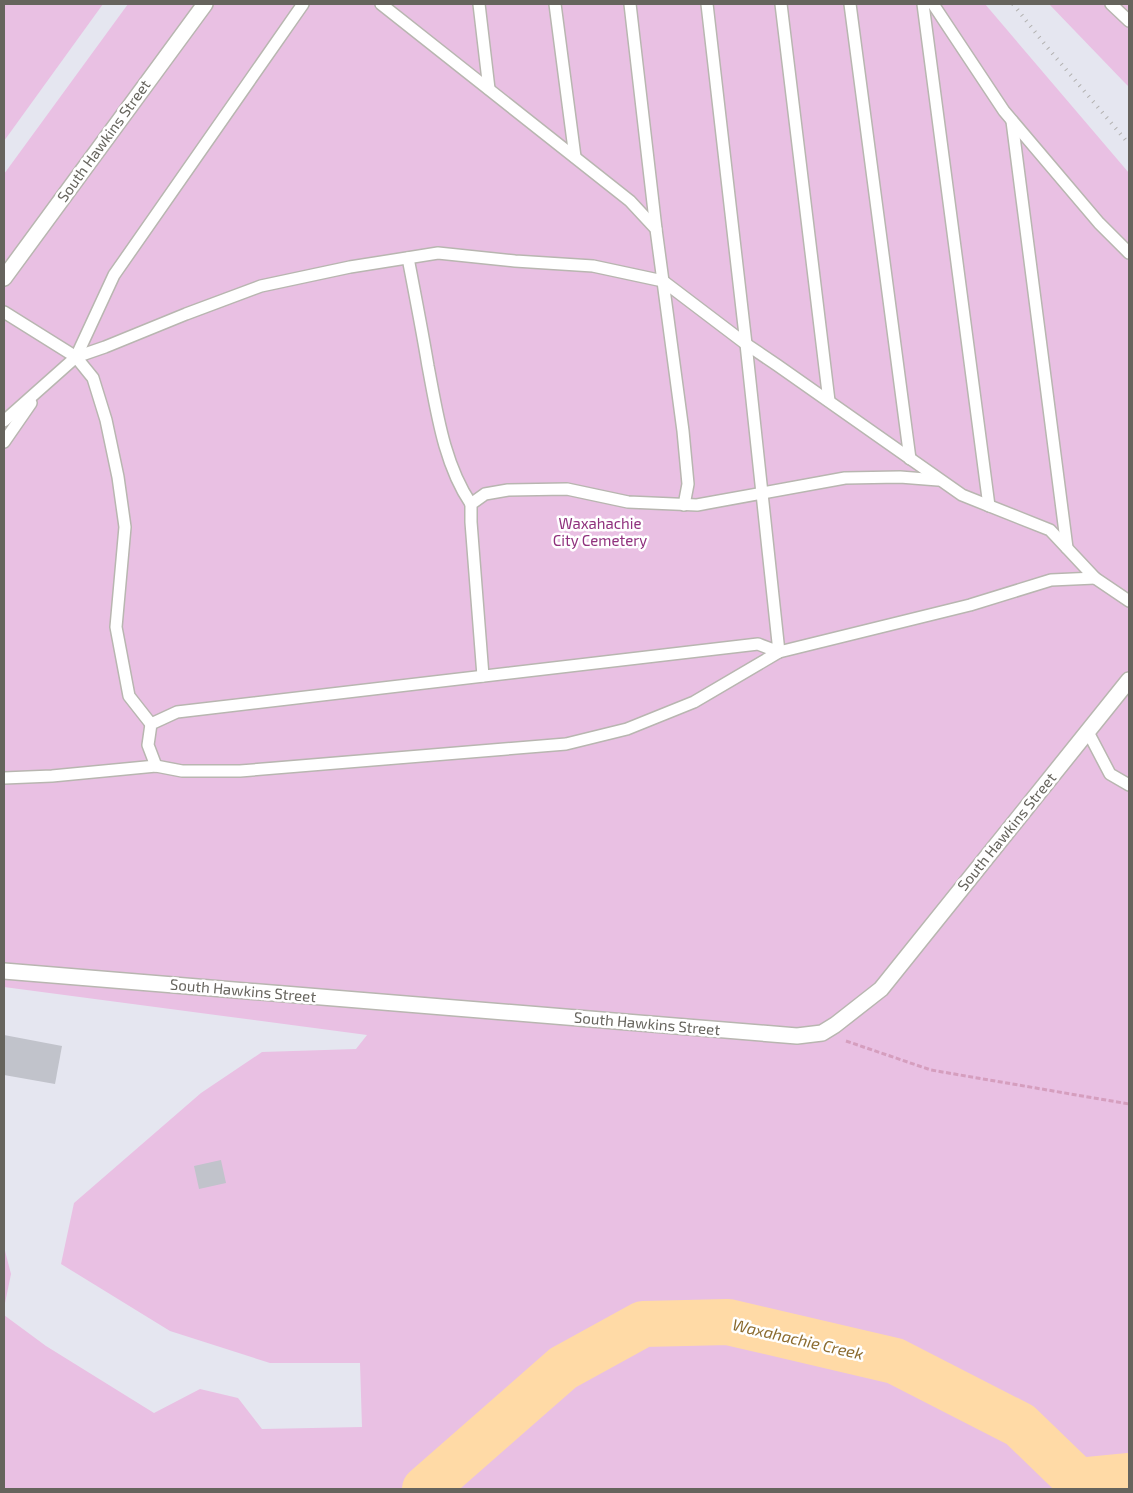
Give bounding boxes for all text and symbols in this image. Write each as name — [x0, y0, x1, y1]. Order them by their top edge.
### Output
street label: South Hawkins Street — [53, 76, 154, 205]
park label: Waxahachie City Cemetery — [553, 514, 647, 549]
street label: South Hawkins Street — [953, 769, 1060, 894]
street label: South Hawkins Street — [169, 975, 317, 1005]
street label: South Hawkins Street — [573, 1008, 721, 1038]
water label: Waxahachie Creek — [731, 1314, 865, 1363]

